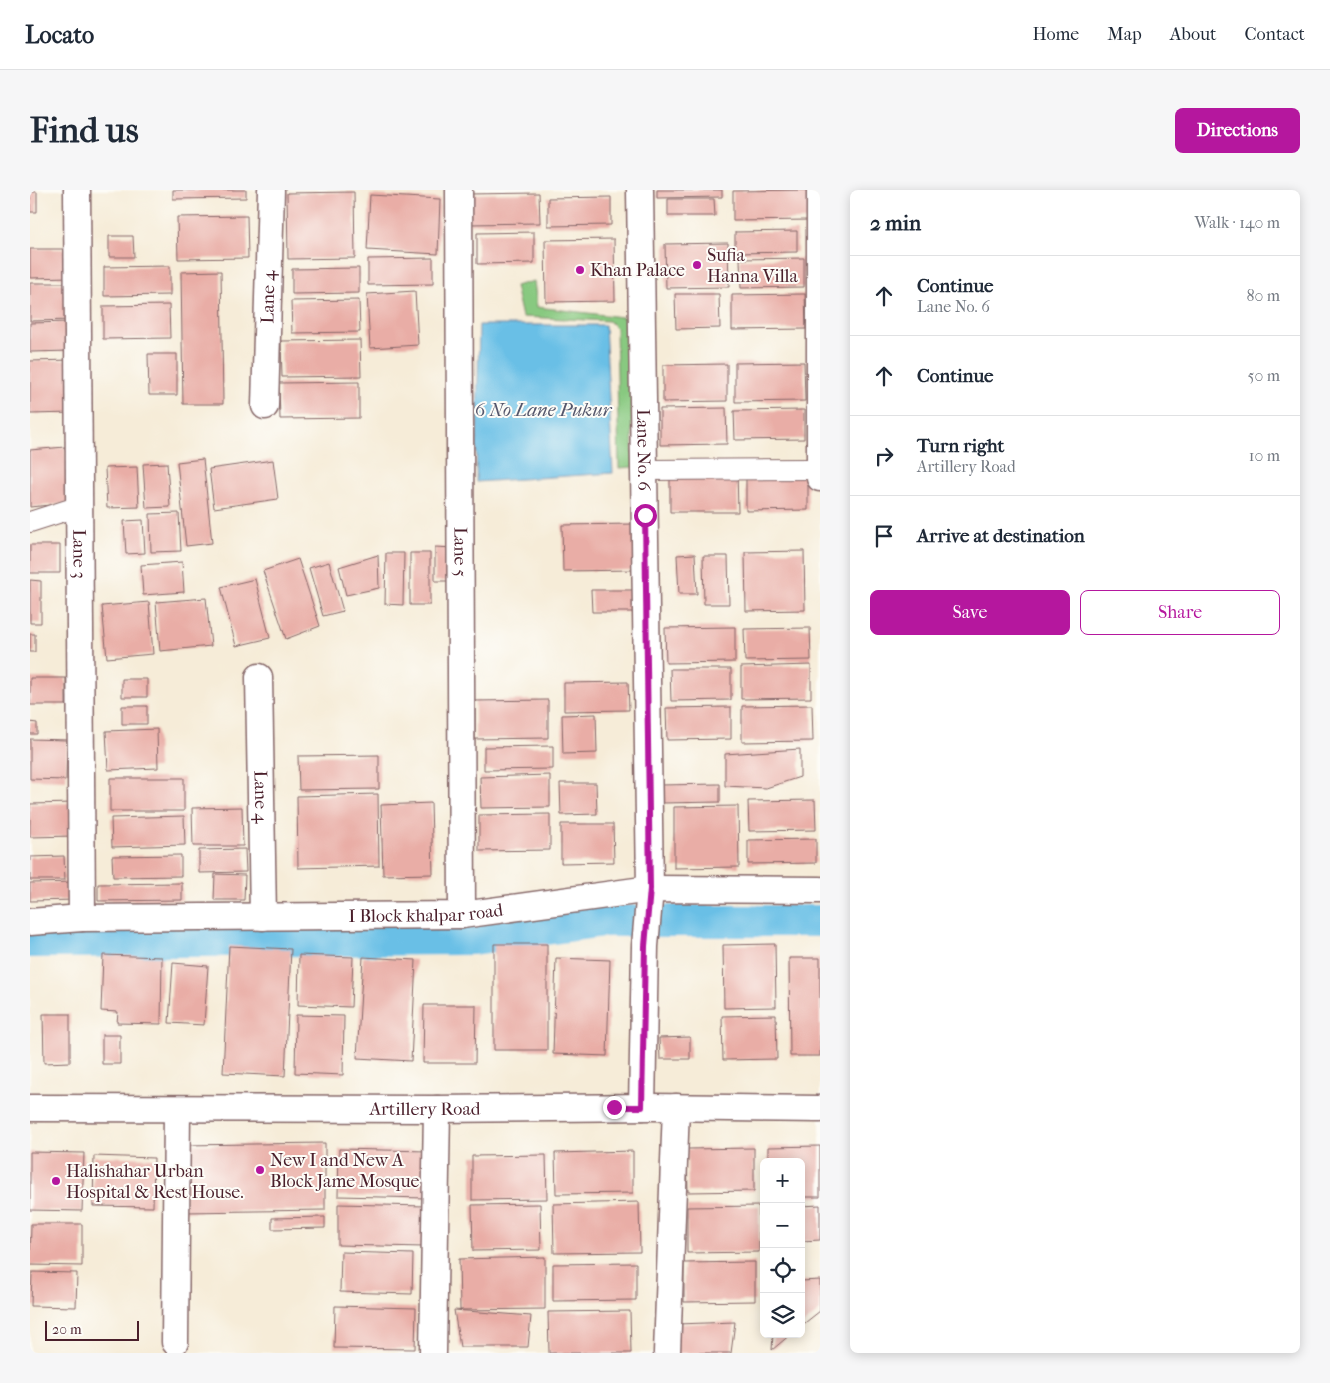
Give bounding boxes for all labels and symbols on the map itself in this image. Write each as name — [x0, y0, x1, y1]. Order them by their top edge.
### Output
place label: Sufia Hanna Villa — [707, 245, 799, 287]
marker: Sufia Hanna Villa — [691, 259, 703, 271]
place label: Khan Palace — [590, 260, 685, 281]
marker: Khan Palace — [574, 264, 586, 276]
street label: Lane 4 — [257, 270, 280, 324]
water label: 6 No Lane Pukur — [475, 399, 613, 421]
street label: Lane No. 6 — [632, 409, 654, 491]
route start — [634, 504, 657, 527]
street label: Lane 5 — [449, 527, 471, 577]
street label: Lane 3 — [68, 529, 90, 579]
street label: Lane 4 — [250, 770, 271, 824]
street label: I Block khalpar road — [348, 899, 505, 927]
route end — [603, 1096, 626, 1119]
street label: Artillery Road — [368, 1099, 481, 1120]
place label: New I and New A Block Jame Mosque — [270, 1150, 420, 1192]
place label: Halishahar Urban Hospital & Rest House. — [66, 1161, 244, 1203]
marker: New I and New A Block Jame Mosque — [254, 1164, 266, 1176]
marker: Halishahar Urban Hospital & Rest House. — [50, 1175, 62, 1187]
scale bar — [45, 1318, 139, 1341]

